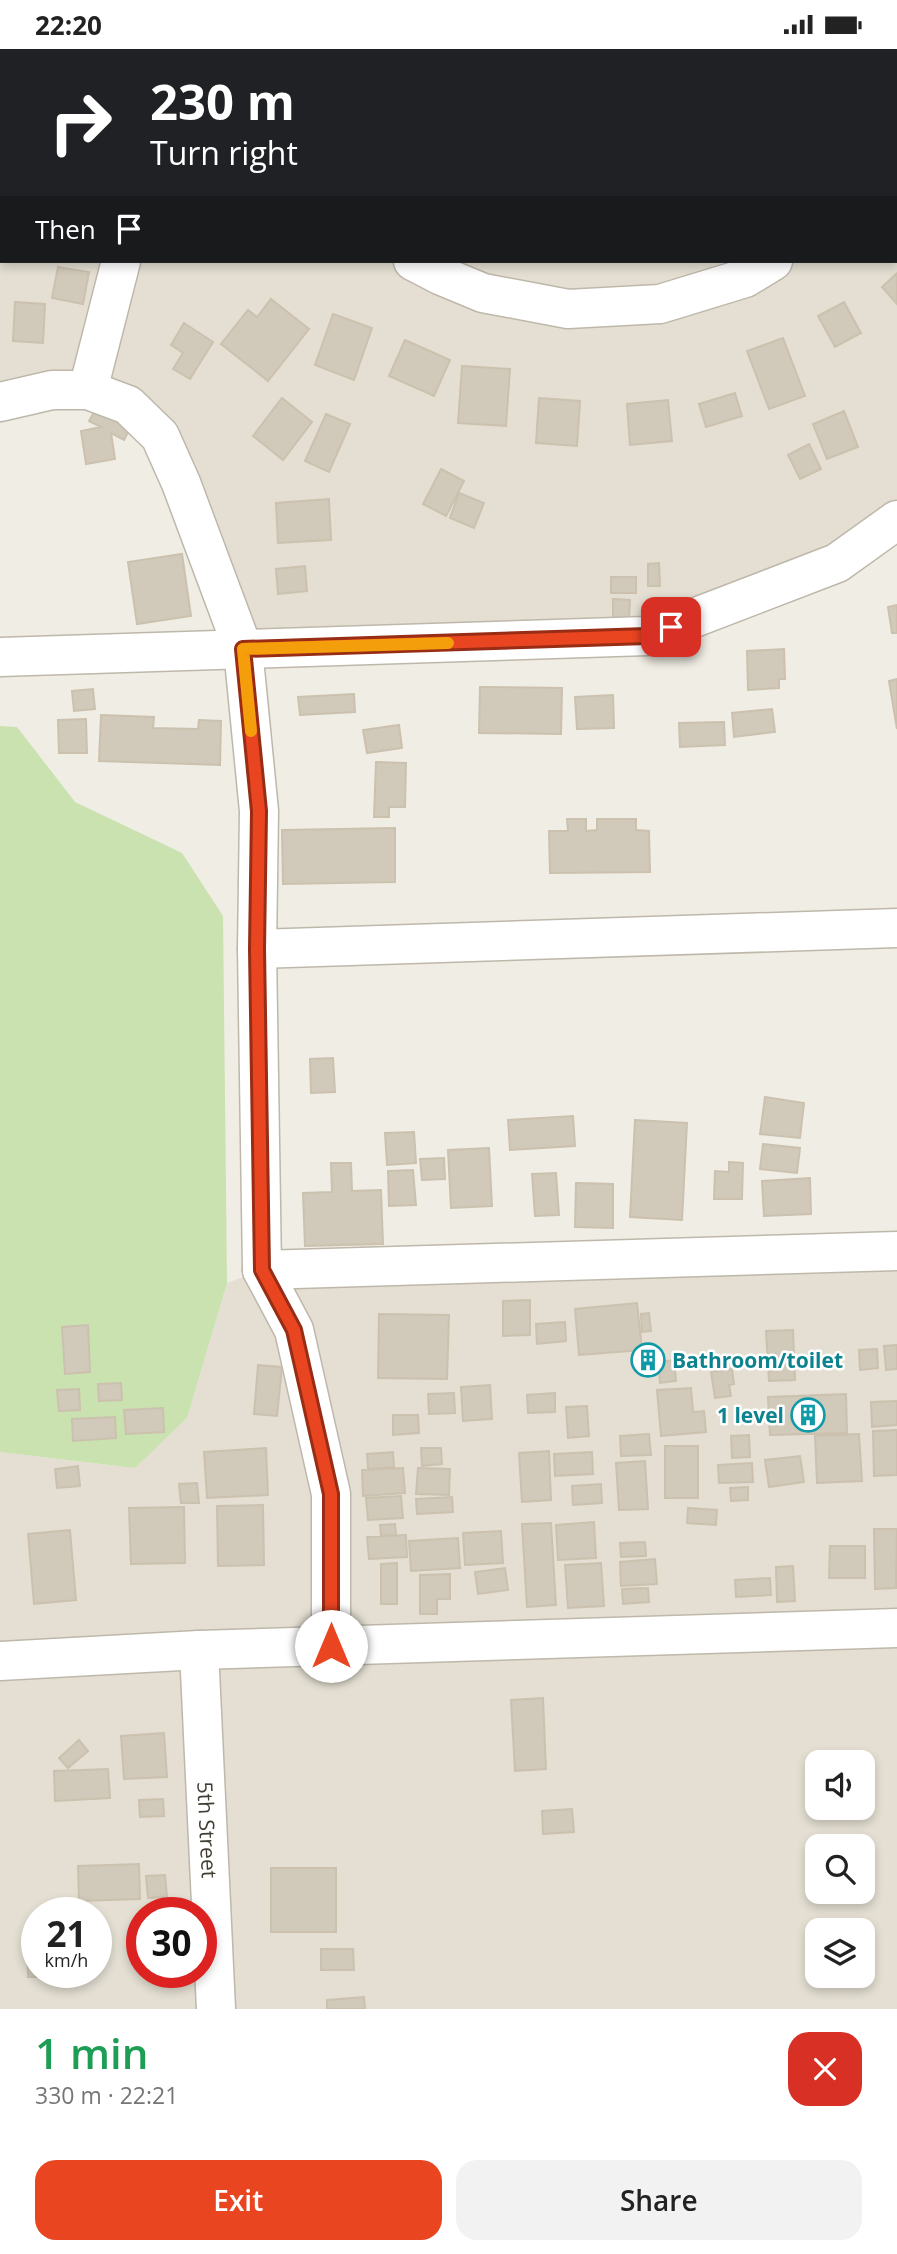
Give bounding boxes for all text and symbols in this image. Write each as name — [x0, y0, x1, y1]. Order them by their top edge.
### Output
text: 22:20 — [35, 7, 102, 43]
text: 230 m — [150, 68, 295, 134]
icon: right — [35, 77, 126, 168]
text: Turn right — [150, 131, 298, 174]
icon: arrive — [110, 210, 148, 248]
text: Then — [35, 211, 96, 247]
pin — [641, 597, 701, 657]
icon: arrive — [652, 608, 690, 646]
building icon: Bathroom/toilet — [629, 1341, 667, 1379]
place label: Bathroom/toilet — [672, 1346, 843, 1374]
building icon: 1 level — [789, 1396, 827, 1434]
place label: 1 level — [717, 1401, 784, 1429]
position arrow — [294, 1609, 368, 1683]
map controls — [805, 1750, 875, 1988]
button: sound — [805, 1750, 875, 1820]
street label: 5th Street — [191, 1781, 224, 1879]
button: search — [805, 1834, 875, 1904]
speed limit sign: 30 — [126, 1897, 217, 1988]
text: 21 — [46, 1910, 87, 1957]
button: layers — [805, 1918, 875, 1988]
text: km/h — [45, 1948, 88, 1972]
text: 1 min — [35, 2024, 148, 2081]
button: close — [788, 2032, 862, 2106]
text: 330 m · 22:21 — [35, 2079, 178, 2111]
button: Exit — [35, 2160, 442, 2240]
button: Share — [456, 2160, 862, 2240]

